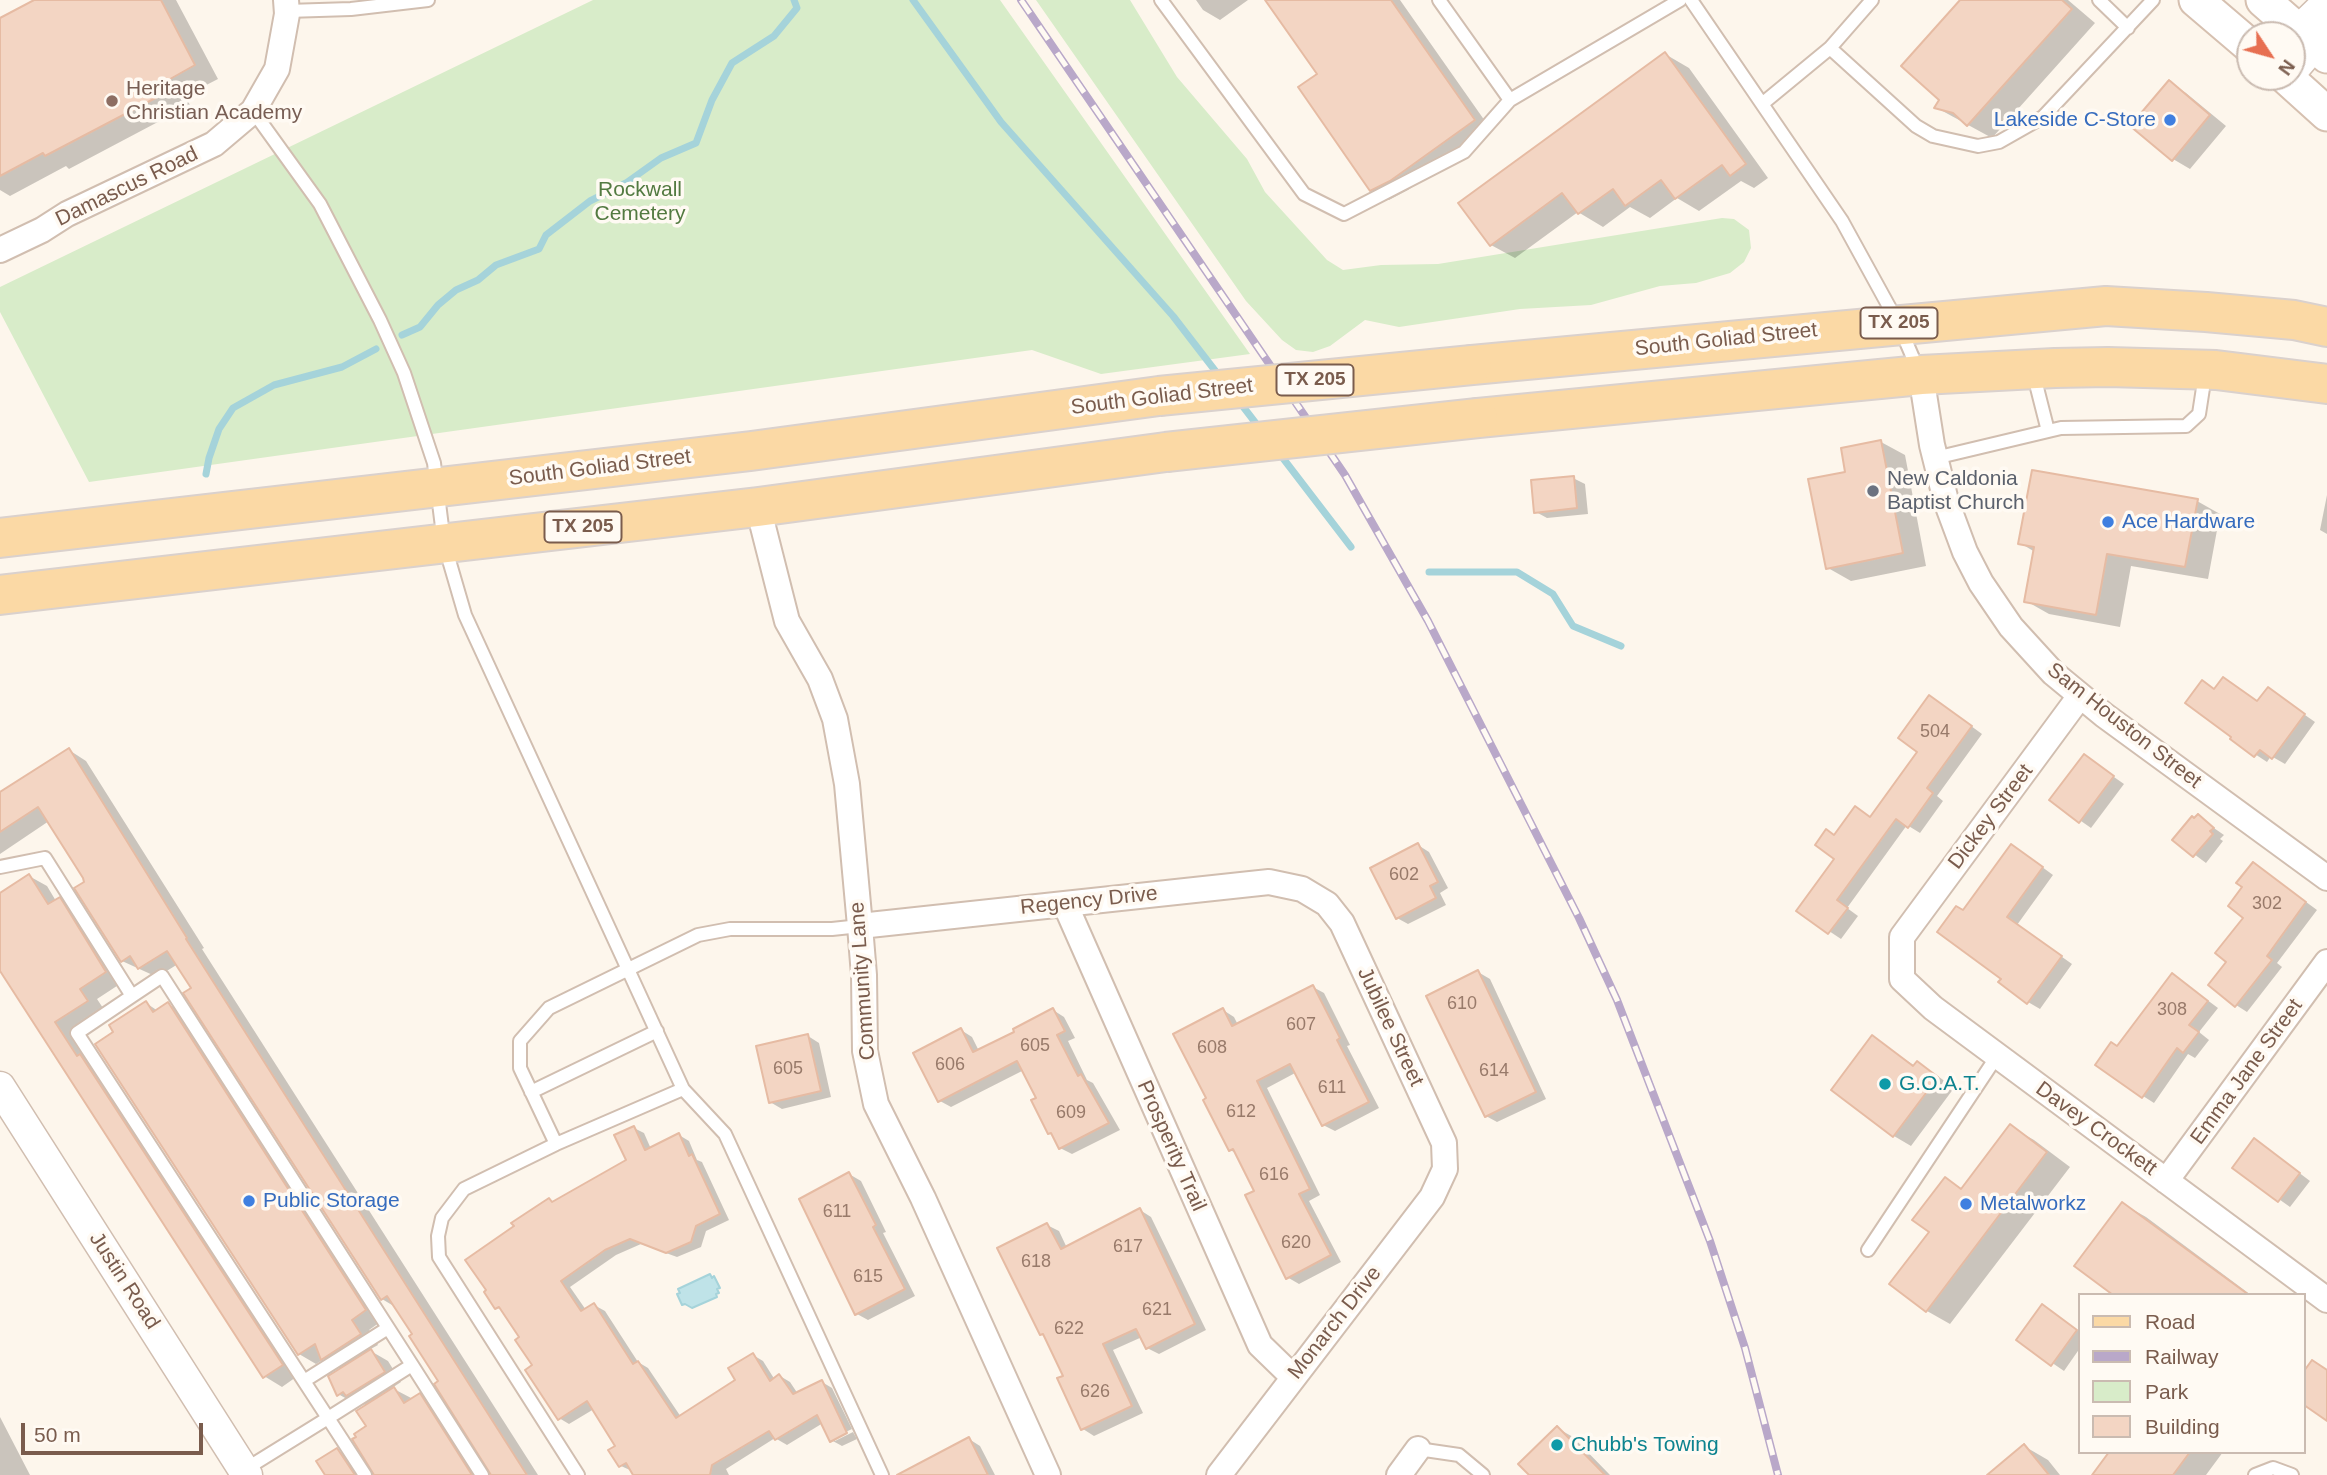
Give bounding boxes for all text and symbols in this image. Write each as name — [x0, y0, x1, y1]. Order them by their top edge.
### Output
north arrow — [2236, 21, 2306, 91]
text: N — [2274, 56, 2299, 79]
place label: Heritage Christian Academy — [126, 76, 302, 126]
marker: Heritage Christian Academy — [104, 93, 120, 109]
place label: Lakeside C-Store — [1994, 107, 2156, 133]
marker: Lakeside C-Store — [2162, 112, 2178, 128]
street label: Damascus Road — [52, 142, 202, 232]
park label: Rockwall Cemetery — [594, 177, 686, 227]
road number: TX 205 — [1860, 308, 1938, 338]
street label: South Goliad Street — [1634, 318, 1818, 362]
road number: TX 205 — [1276, 364, 1354, 396]
street label: South Goliad Street — [1070, 373, 1254, 421]
street label: South Goliad Street — [508, 444, 692, 492]
place label: New Caldonia Baptist Church — [1887, 466, 2025, 516]
marker: New Caldonia Baptist Church — [1865, 483, 1881, 499]
place label: Ace Hardware — [2122, 509, 2255, 535]
road number: TX 205 — [544, 512, 622, 542]
marker: Ace Hardware — [2100, 514, 2116, 530]
street label: Sam Houston Street — [2042, 658, 2206, 794]
house number: 504 — [1920, 721, 1950, 743]
street label: Dickey Street — [1943, 760, 2039, 874]
house number: 602 — [1389, 864, 1419, 886]
street label: Regency Drive — [1019, 881, 1159, 921]
house number: 302 — [2252, 893, 2282, 915]
street label: Community Lane — [845, 901, 881, 1061]
street label: Jubilee Street — [1351, 963, 1429, 1091]
house number: 610 — [1447, 993, 1477, 1015]
street label: Emma Jane Street — [2186, 994, 2308, 1150]
house number: 308 — [2157, 999, 2187, 1021]
house number: 607 — [1286, 1014, 1316, 1036]
house number: 605 — [1020, 1035, 1050, 1057]
house number: 608 — [1197, 1037, 1227, 1059]
house number: 606 — [935, 1054, 965, 1076]
house number: 605 — [773, 1058, 803, 1080]
house number: 614 — [1479, 1060, 1509, 1082]
place label: G.O.A.T. — [1899, 1071, 1980, 1097]
marker: G.O.A.T. — [1877, 1076, 1893, 1092]
street label: Prosperity Trail — [1131, 1077, 1211, 1215]
house number: 611 — [1318, 1077, 1346, 1099]
street label: Davey Crockett — [2031, 1077, 2161, 1181]
house number: 612 — [1226, 1101, 1256, 1123]
house number: 609 — [1056, 1102, 1086, 1124]
house number: 616 — [1259, 1164, 1289, 1186]
place label: Public Storage — [263, 1188, 400, 1214]
place label: Metalworkz — [1980, 1191, 2086, 1217]
marker: Public Storage — [241, 1193, 257, 1209]
marker: Metalworkz — [1958, 1196, 1974, 1212]
house number: 611 — [823, 1201, 851, 1223]
street label: Justin Road — [83, 1228, 165, 1334]
house number: 620 — [1281, 1232, 1311, 1254]
house number: 617 — [1113, 1236, 1143, 1258]
house number: 618 — [1021, 1251, 1051, 1273]
street label: Monarch Drive — [1283, 1261, 1387, 1385]
house number: 615 — [853, 1266, 883, 1288]
legend — [2078, 1293, 2306, 1454]
house number: 621 — [1142, 1299, 1172, 1321]
text: Road — [2145, 1310, 2195, 1333]
house number: 622 — [1054, 1318, 1084, 1340]
text: Railway — [2145, 1345, 2219, 1368]
text: Park — [2145, 1380, 2188, 1403]
house number: 626 — [1080, 1381, 1110, 1403]
scale bar — [24, 1408, 206, 1452]
text: Building — [2145, 1415, 2220, 1438]
text: 50 m — [34, 1423, 81, 1446]
place label: Chubb's Towing — [1571, 1432, 1719, 1458]
marker: Chubb's Towing — [1549, 1437, 1565, 1453]

